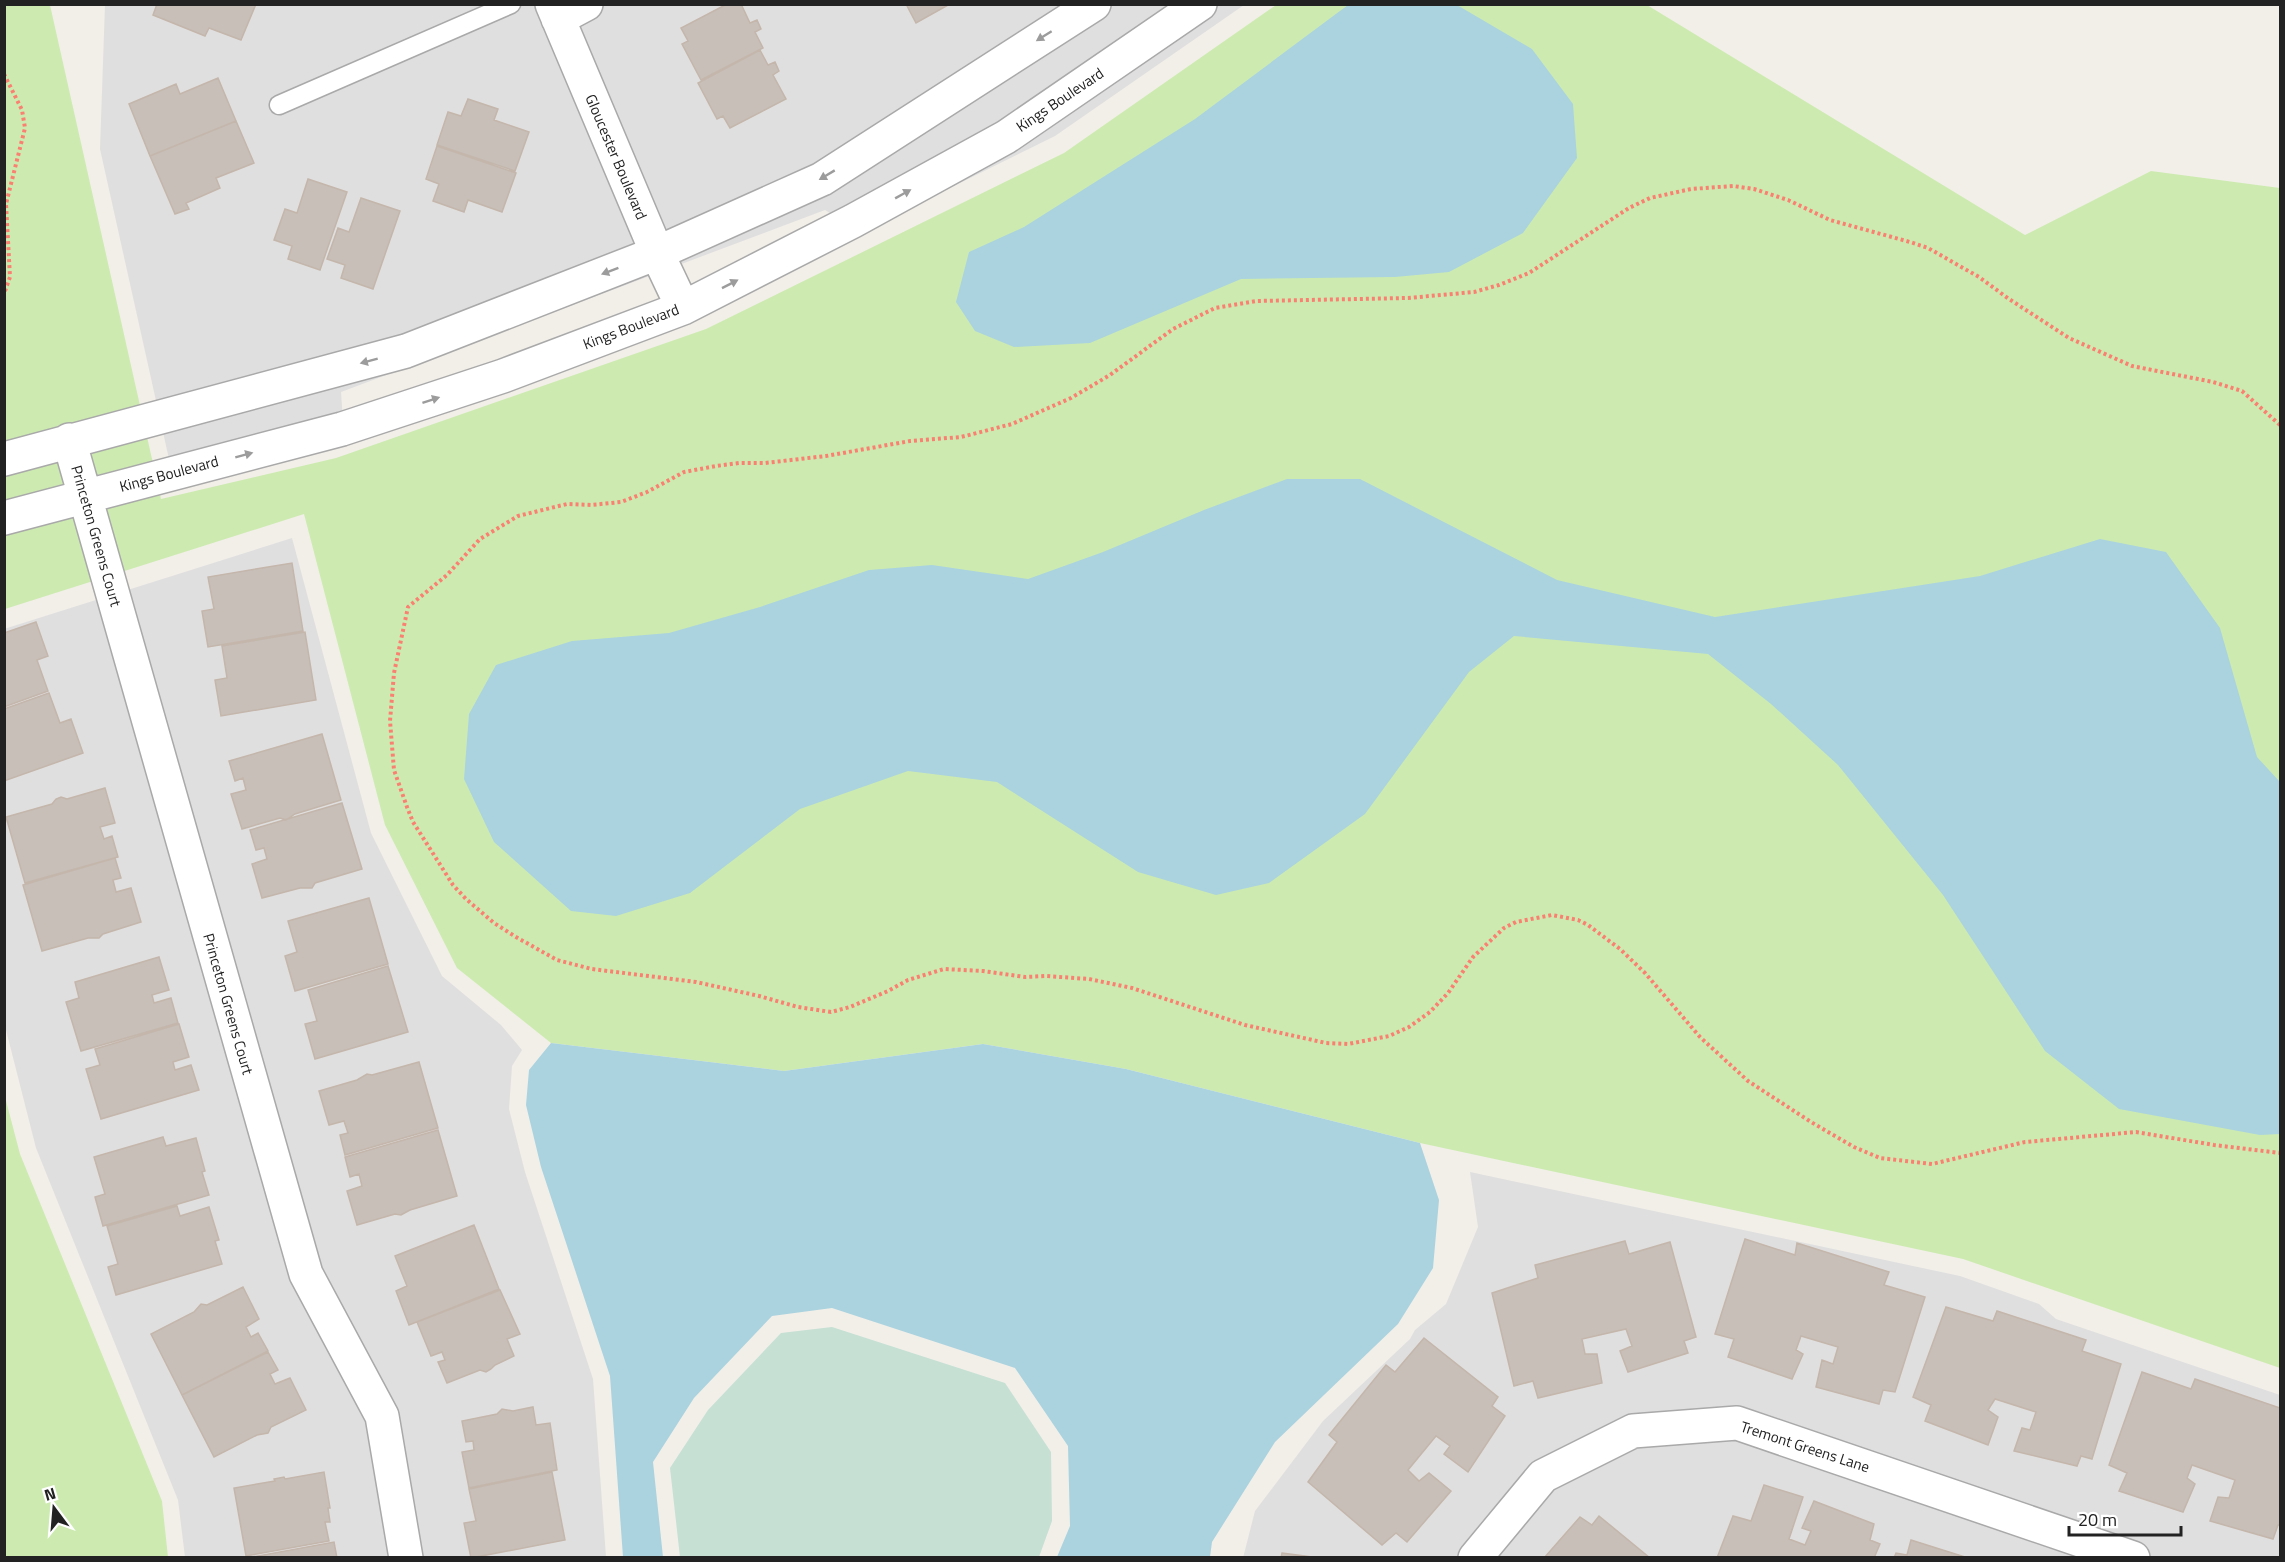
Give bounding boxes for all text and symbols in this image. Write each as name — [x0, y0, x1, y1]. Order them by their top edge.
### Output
one-way arrow — [1036, 30, 1052, 41]
street label: Kings Boulevard — [1011, 62, 1108, 137]
street label: Gloucester Boulevard — [580, 90, 653, 223]
one-way arrow — [819, 169, 835, 180]
one-way arrow — [894, 189, 911, 199]
one-way arrow — [601, 266, 619, 276]
one-way arrow — [721, 279, 738, 289]
street label: Kings Boulevard — [579, 298, 682, 355]
one-way arrow — [360, 356, 378, 366]
one-way arrow — [422, 395, 440, 404]
street label: Kings Boulevard — [117, 449, 221, 498]
one-way arrow — [235, 449, 253, 459]
street label: Princeton Greens Court — [65, 462, 128, 610]
street label: Princeton Greens Court — [197, 930, 260, 1078]
street label: Tremont Greens Lane — [1738, 1415, 1873, 1478]
north arrow — [24, 1478, 84, 1538]
text: N — [41, 1481, 59, 1507]
scale bar — [2069, 1499, 2182, 1537]
text: 20 m — [2078, 1506, 2117, 1533]

